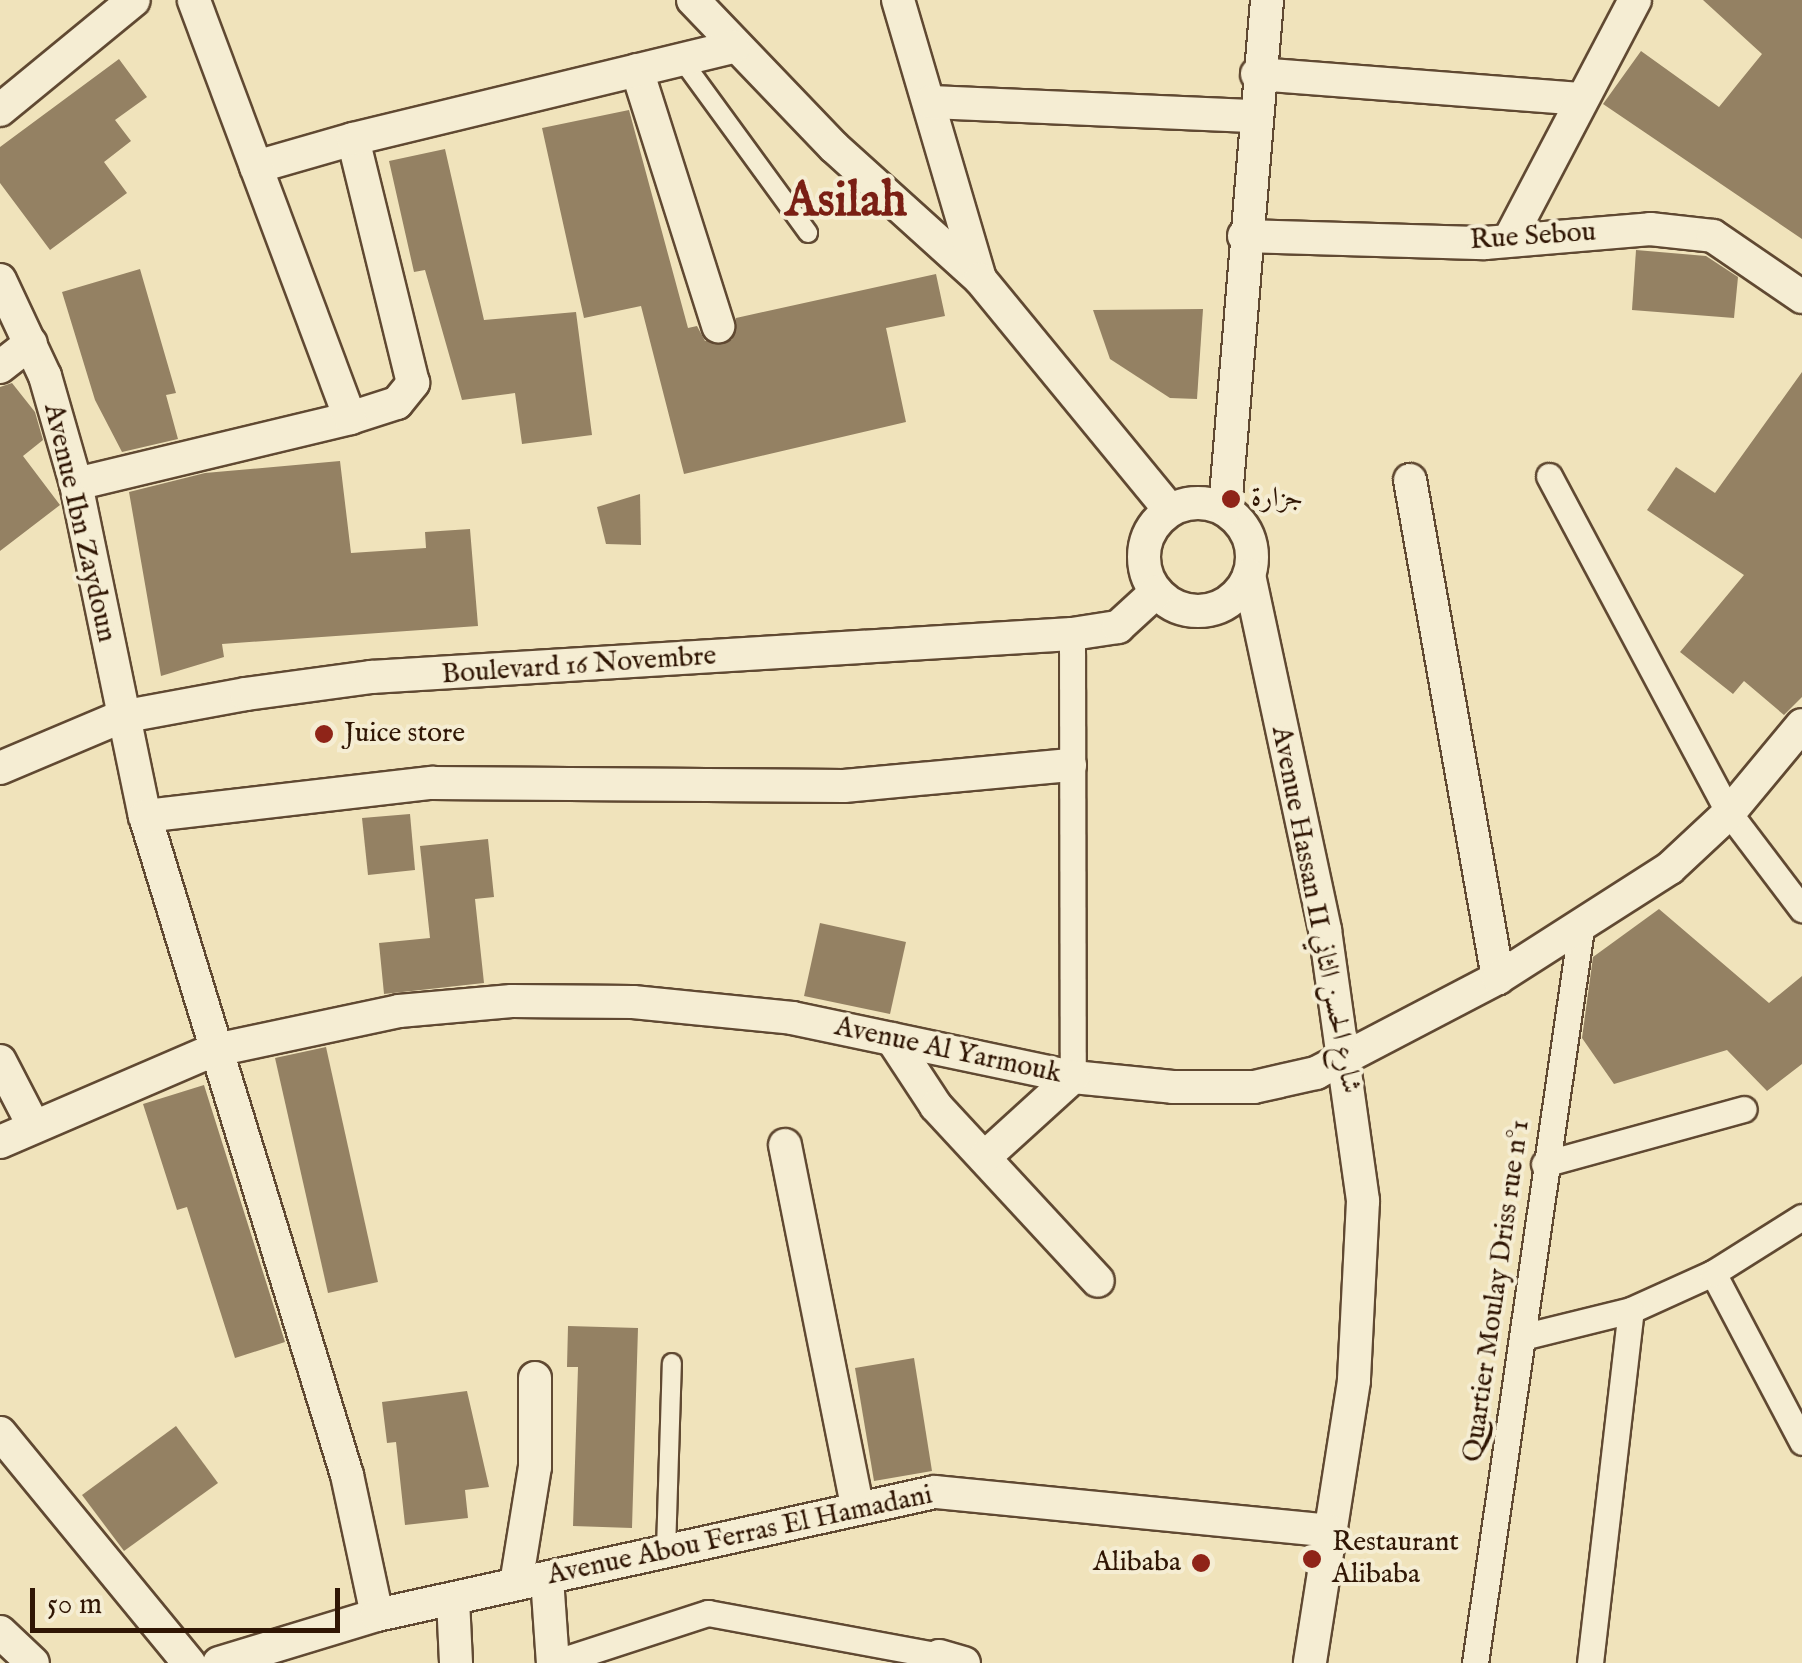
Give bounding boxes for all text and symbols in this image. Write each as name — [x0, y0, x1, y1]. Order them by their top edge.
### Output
district label: Asilah — [785, 174, 907, 232]
street label: Rue Sebou — [1469, 216, 1597, 258]
street label: Avenue Ibn Zaydoun — [35, 401, 123, 645]
place label: جزارة — [1251, 482, 1303, 516]
marker: جزارة — [1220, 488, 1242, 510]
street label: Boulevard 16 Novembre — [440, 640, 718, 692]
place label: Juice store — [344, 717, 465, 751]
marker: Juice store — [313, 723, 335, 745]
street label: Avenue Hassan II شارع الحسن الثاني — [1263, 724, 1367, 1096]
street label: Avenue Al Yarmouk — [832, 1011, 1064, 1091]
street label: Quartier Moulay Driss rue n°1 — [1456, 1118, 1538, 1464]
street label: Avenue Abou Ferras El Hamadani — [544, 1479, 936, 1593]
place label: Restaurant Alibaba — [1332, 1526, 1459, 1592]
place label: Alibaba — [1093, 1546, 1181, 1580]
marker: Restaurant Alibaba — [1301, 1548, 1323, 1570]
marker: Alibaba — [1190, 1552, 1212, 1574]
scale bar — [35, 1568, 345, 1630]
text: 50 m — [47, 1586, 102, 1624]

